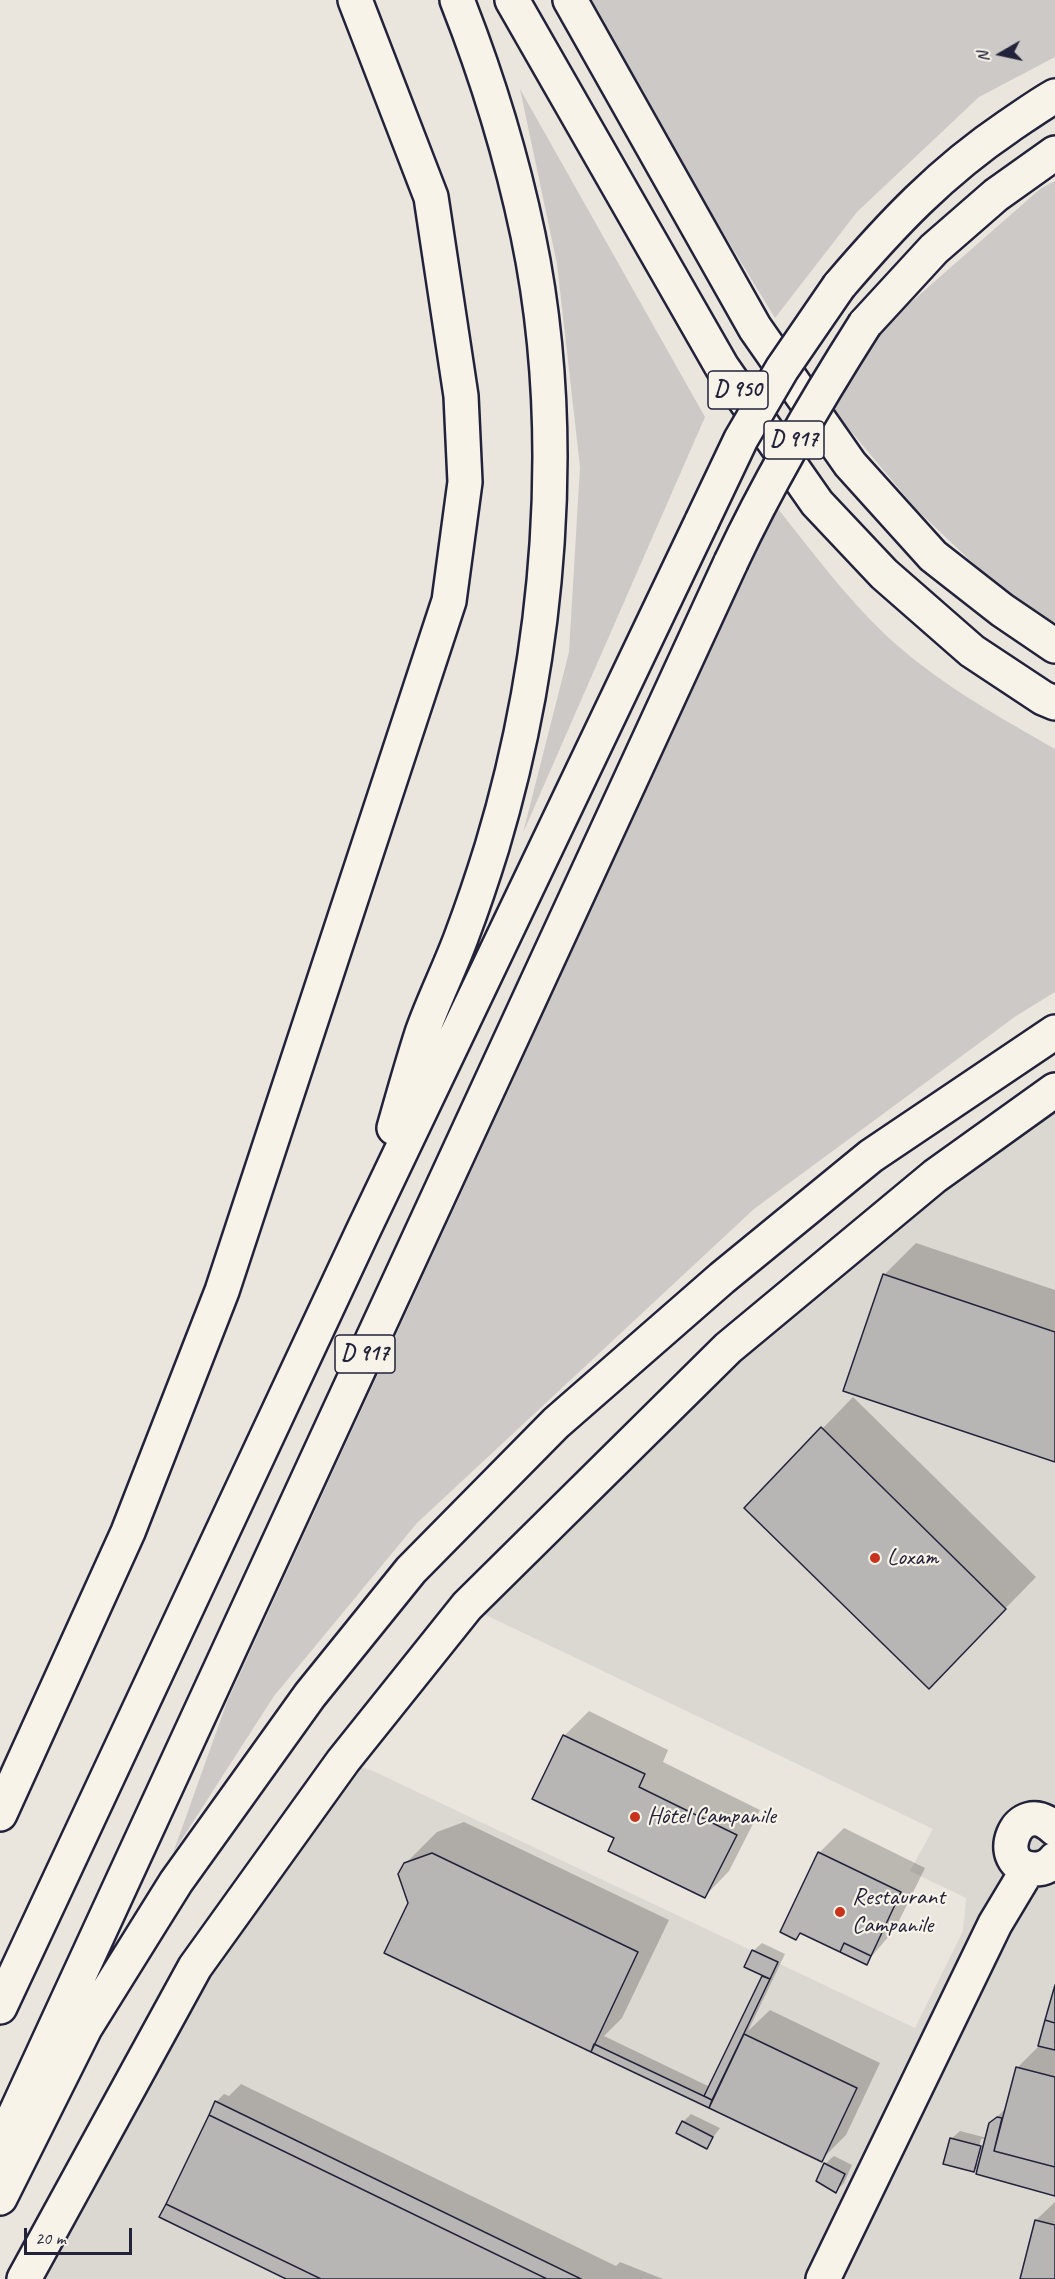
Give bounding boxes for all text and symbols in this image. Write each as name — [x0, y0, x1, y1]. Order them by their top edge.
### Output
north arrow — [971, 24, 1031, 84]
text: N — [973, 50, 994, 63]
road number: D 950 — [708, 371, 768, 409]
road number: D 917 — [764, 421, 824, 459]
road number: D 917 — [335, 1335, 395, 1373]
place label: Loxam — [887, 1544, 938, 1572]
marker: Loxam — [868, 1551, 882, 1565]
place label: Hôtel Campanile — [647, 1803, 776, 1831]
marker: Hôtel Campanile — [628, 1810, 642, 1824]
place label: Restaurant Campanile — [852, 1884, 945, 1940]
marker: Restaurant Campanile — [833, 1905, 847, 1919]
scale bar — [27, 2216, 135, 2254]
text: 20 m — [35, 2227, 66, 2249]

